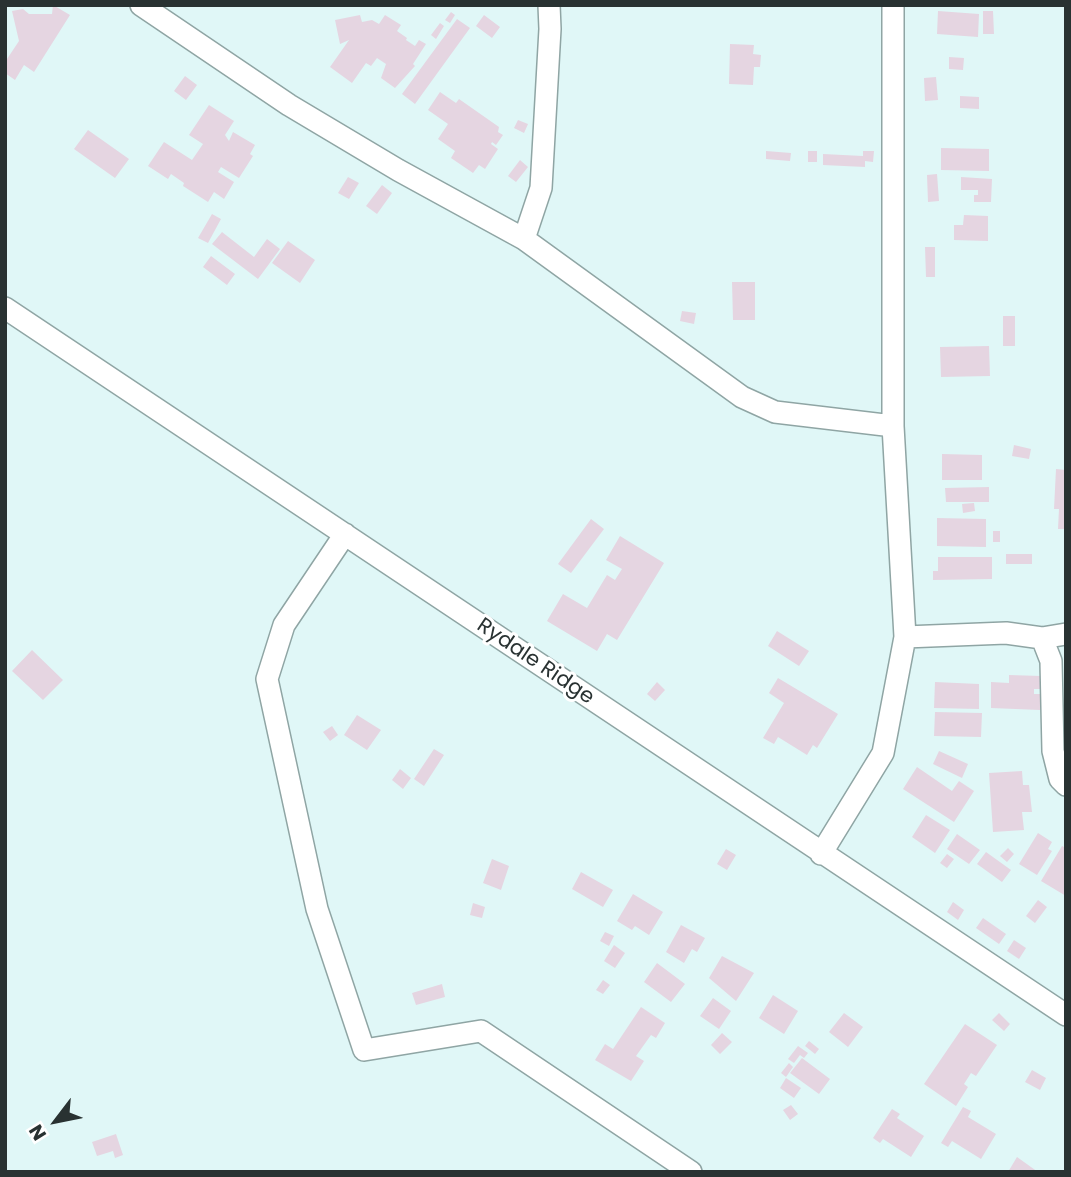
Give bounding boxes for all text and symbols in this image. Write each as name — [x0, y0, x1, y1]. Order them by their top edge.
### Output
street label: Rydale Ridge — [472, 613, 598, 711]
north arrow — [21, 1086, 91, 1156]
text: N — [23, 1119, 53, 1146]

